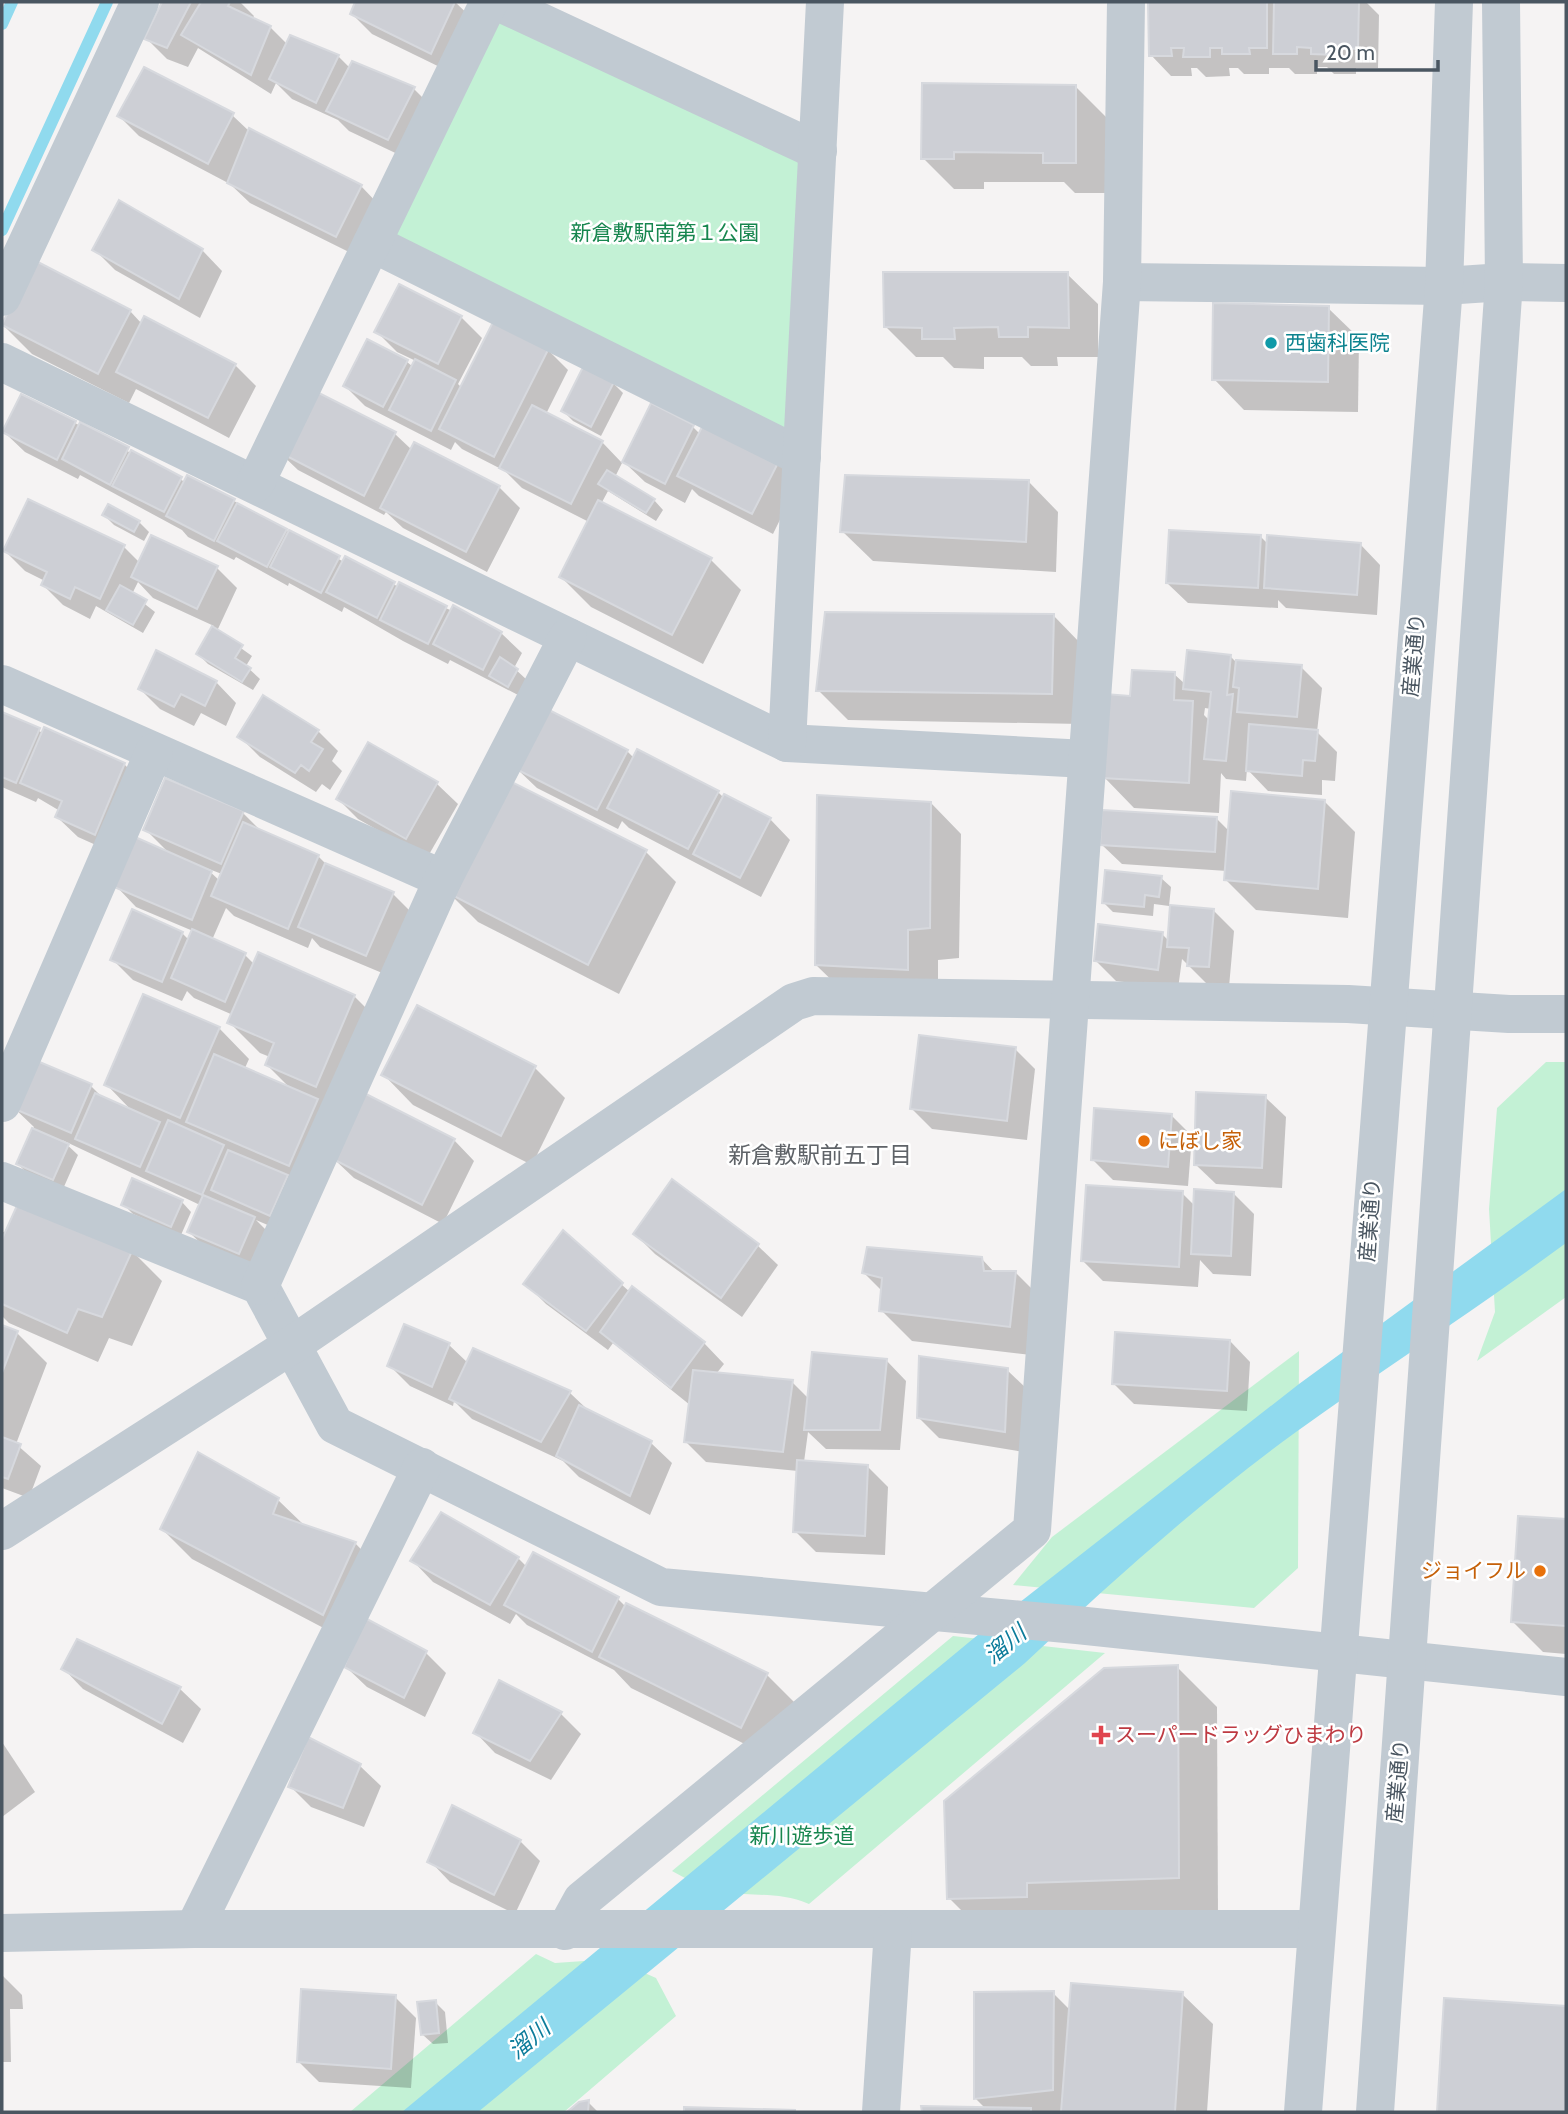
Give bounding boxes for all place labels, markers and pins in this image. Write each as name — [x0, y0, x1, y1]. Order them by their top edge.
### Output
place label: 西歯科医院 — [1285, 330, 1390, 355]
marker: 西歯科医院 — [1263, 335, 1279, 351]
place label: にぼし家 — [1158, 1128, 1242, 1153]
marker: にぼし家 — [1136, 1133, 1152, 1149]
place label: ジョイフル — [1421, 1558, 1526, 1583]
marker: ジョイフル — [1532, 1563, 1548, 1579]
place label: スーパードラッグひまわり — [1115, 1722, 1367, 1747]
marker: スーパードラッグひまわり — [1093, 1727, 1109, 1743]

